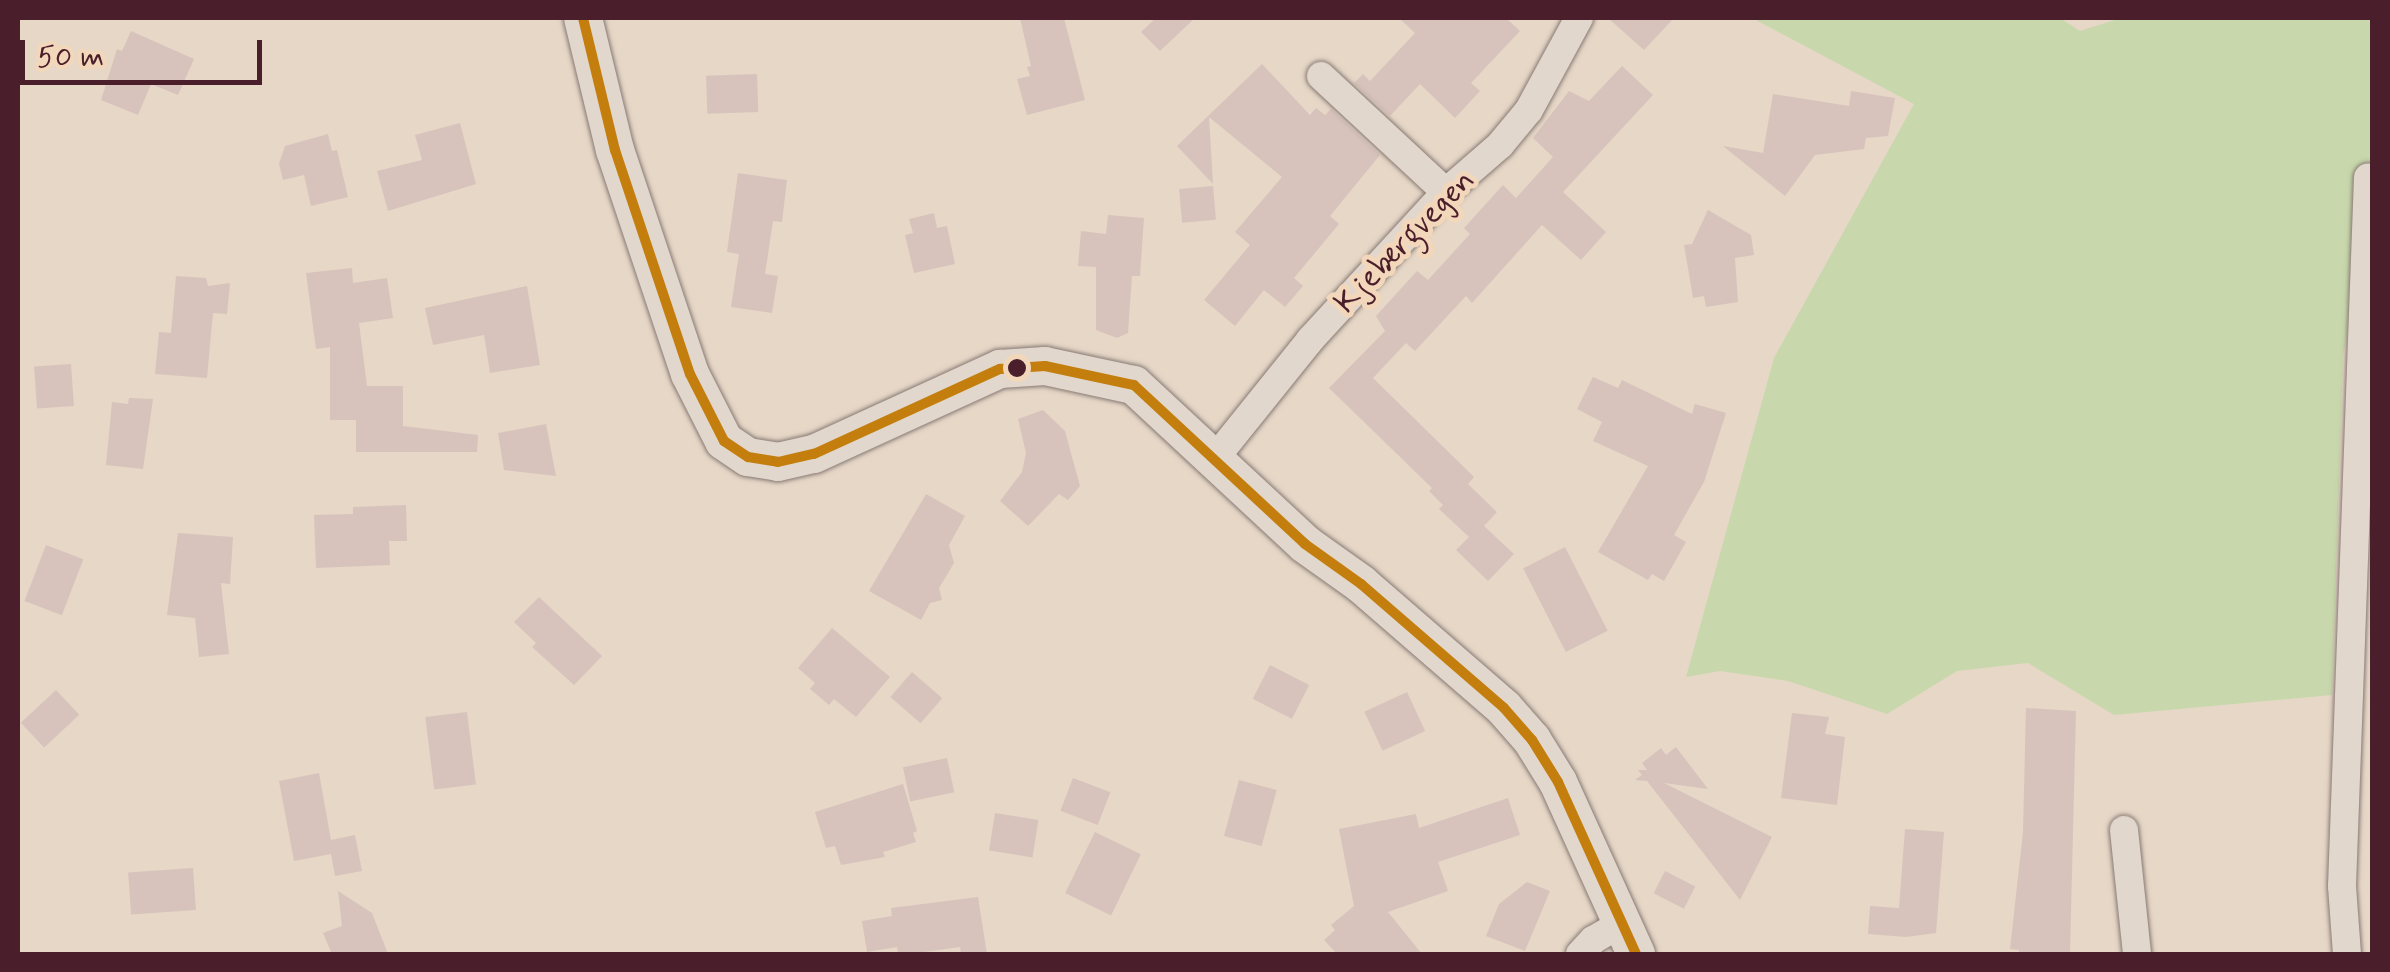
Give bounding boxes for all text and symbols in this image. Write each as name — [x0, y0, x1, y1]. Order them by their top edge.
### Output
scale bar — [25, 20, 268, 82]
text: 50 m — [37, 38, 104, 77]
street label: Kjebergvegen — [1327, 162, 1483, 322]
unlabelled marker — [1007, 358, 1027, 378]

